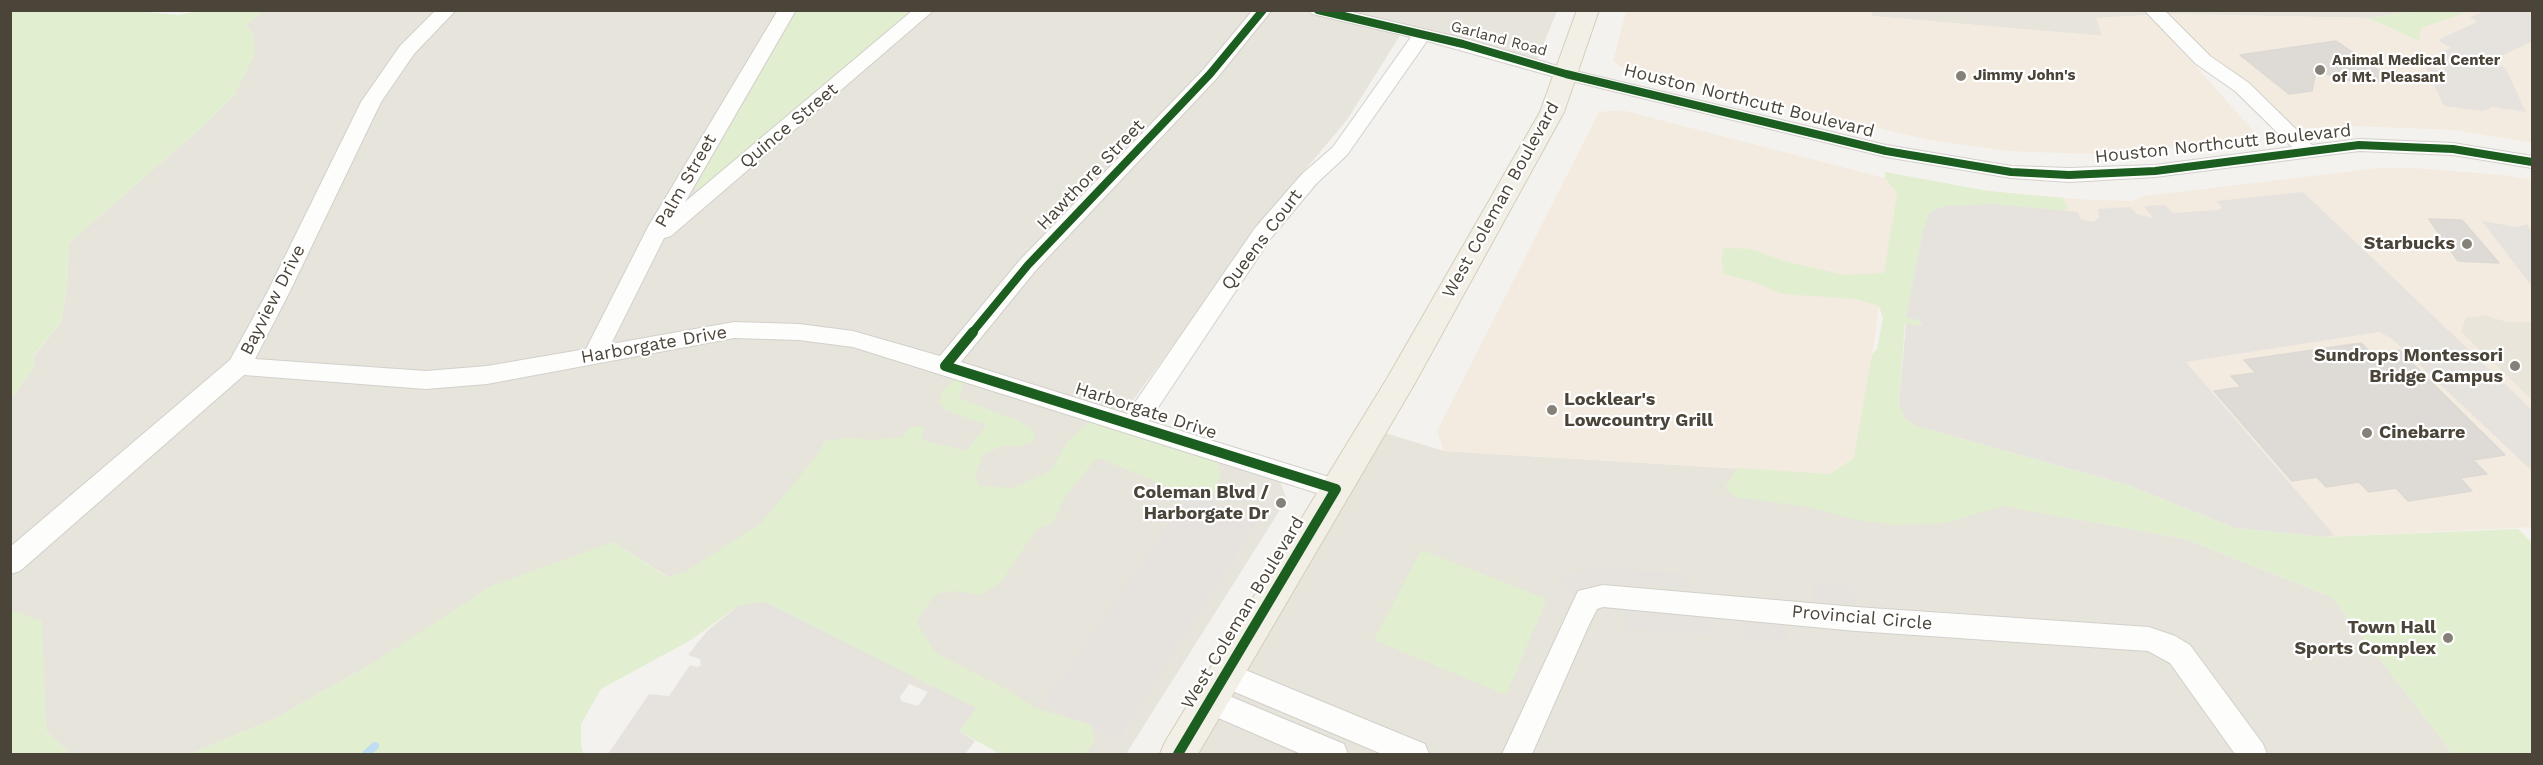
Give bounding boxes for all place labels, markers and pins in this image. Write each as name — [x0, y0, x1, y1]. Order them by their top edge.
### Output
place label: Animal Medical Center of Mt. Pleasant — [2332, 52, 2500, 87]
marker: Animal Medical Center of Mt. Pleasant — [2313, 63, 2327, 77]
place label: Jimmy John's — [1973, 67, 2076, 85]
marker: Jimmy John's — [1954, 69, 1968, 83]
place label: Starbucks — [2364, 233, 2455, 255]
marker: Starbucks — [2460, 237, 2474, 251]
place label: Sundrops Montessori Bridge Campus — [2314, 345, 2503, 388]
marker: Sundrops Montessori Bridge Campus — [2508, 359, 2522, 373]
place label: Locklear's Lowcountry Grill — [1564, 389, 1713, 432]
marker: Locklear's Lowcountry Grill — [1545, 403, 1559, 417]
place label: Cinebarre — [2379, 422, 2465, 444]
marker: Cinebarre — [2360, 426, 2374, 440]
place label: Coleman Blvd / Harborgate Dr — [1133, 482, 1269, 524]
marker: Coleman Blvd / Harborgate Dr — [1274, 496, 1288, 510]
place label: Town Hall Sports Complex — [2295, 617, 2436, 660]
marker: Town Hall Sports Complex — [2441, 631, 2455, 645]

